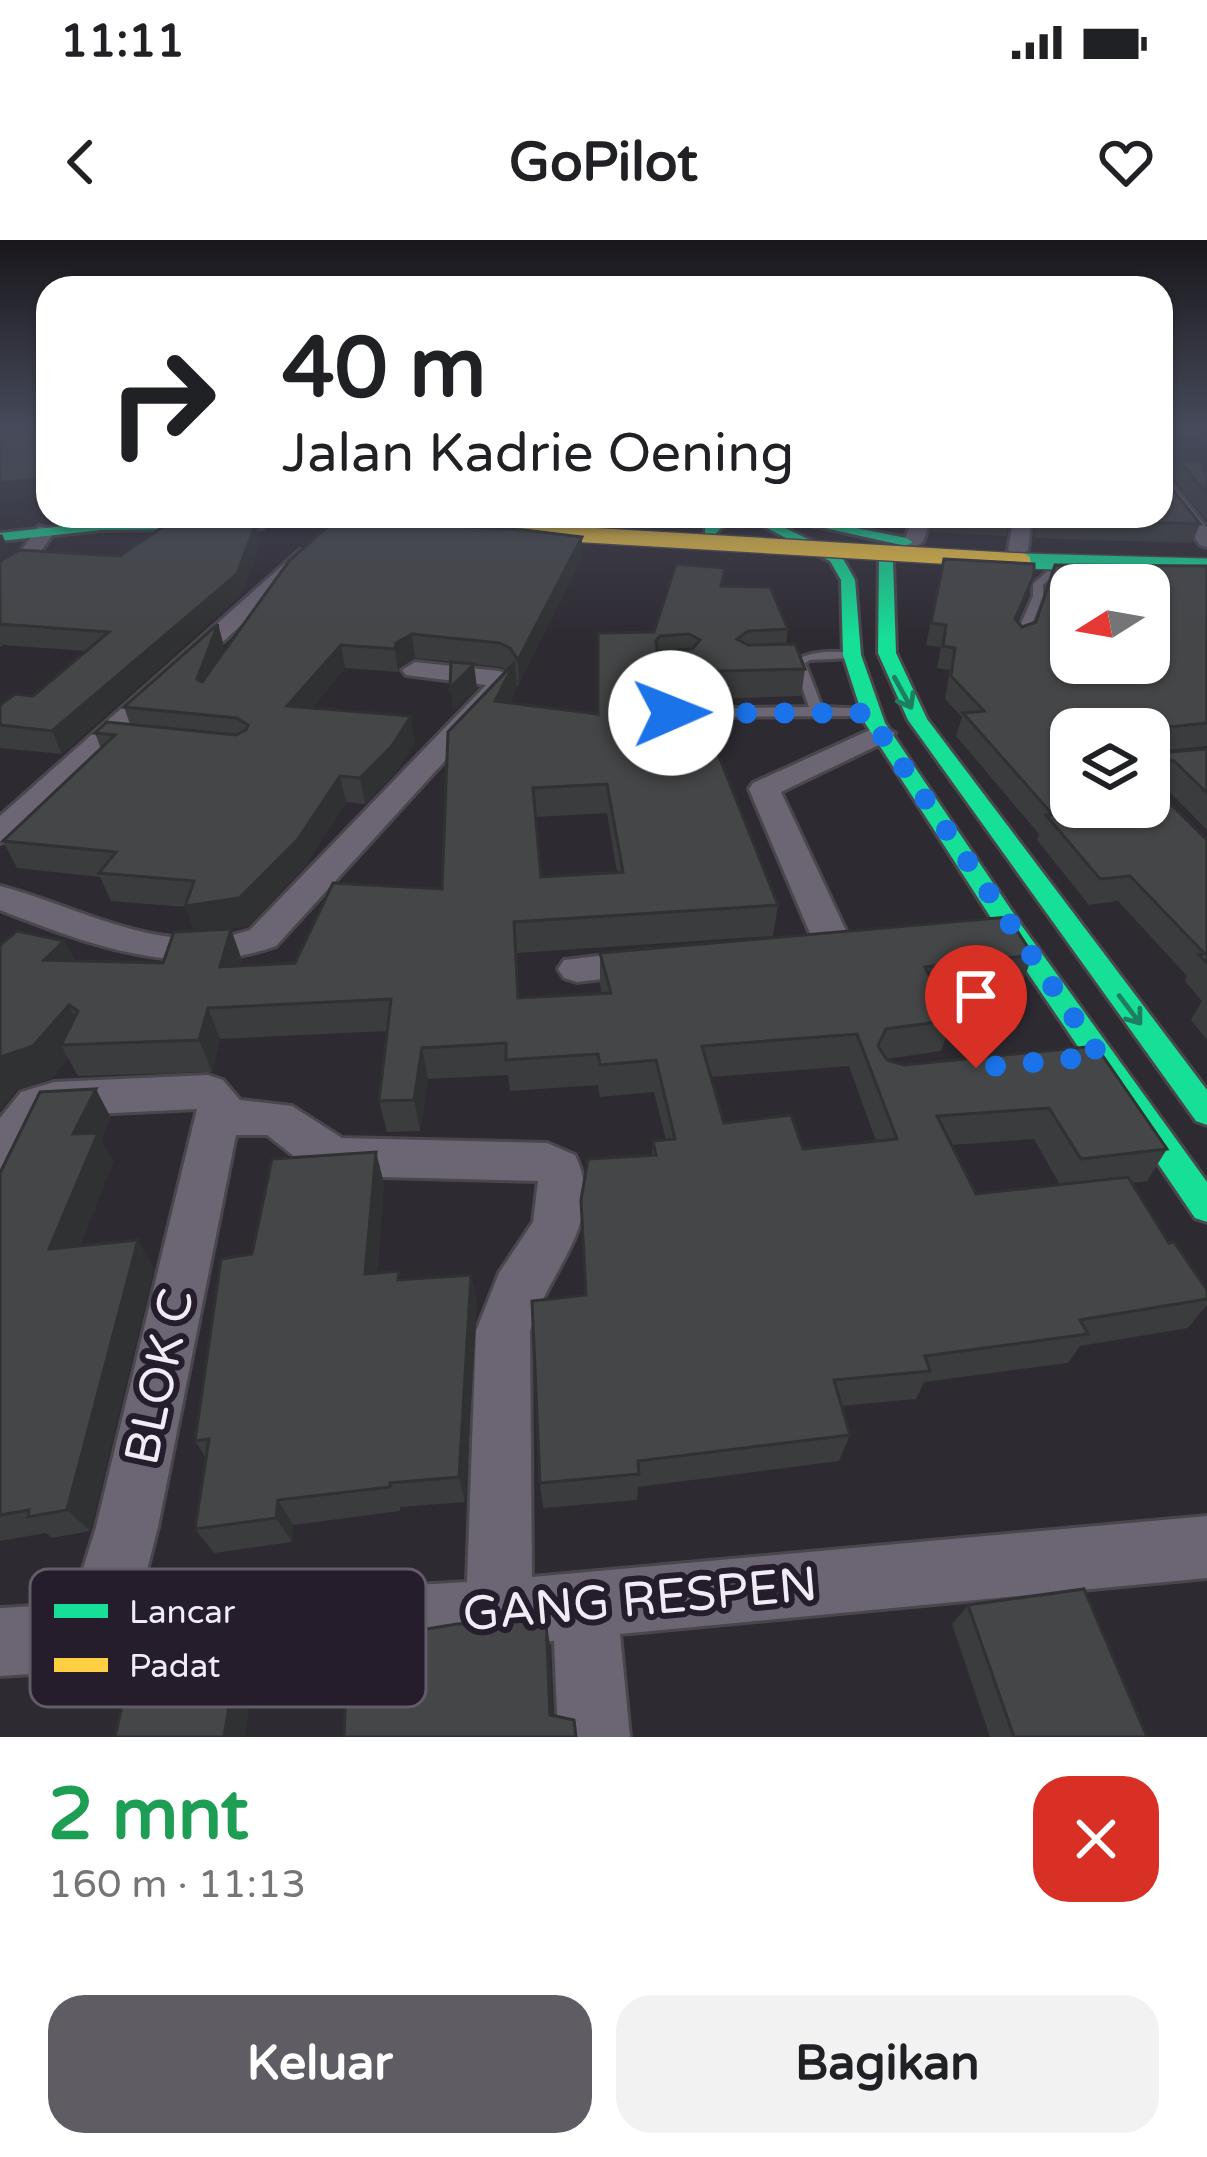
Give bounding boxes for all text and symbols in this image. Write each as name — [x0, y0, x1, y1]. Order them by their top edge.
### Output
text: 11:11 — [60, 15, 185, 69]
icon: back — [48, 129, 114, 195]
icon: heart — [1093, 129, 1159, 195]
text: GoPilot — [509, 130, 698, 195]
text: 40 m — [282, 319, 486, 420]
icon: right — [84, 324, 240, 480]
text: Jalan Kadrie Oening — [282, 421, 794, 486]
north arrow — [1050, 564, 1170, 684]
map controls — [1050, 564, 1170, 828]
position arrow — [608, 650, 734, 776]
one-way arrow — [892, 675, 915, 710]
button: layers — [1050, 708, 1170, 828]
pin — [925, 945, 1027, 1068]
icon: arrive — [943, 963, 1009, 1029]
one-way arrow — [1116, 994, 1142, 1026]
street label: BLOK C — [113, 1284, 207, 1470]
street label: GANG RESPEN — [461, 1556, 819, 1644]
legend — [30, 1569, 426, 1707]
text: Lancar — [129, 1593, 236, 1632]
text: Padat — [129, 1647, 220, 1686]
text: 2 mnt — [48, 1772, 249, 1859]
button: close — [1033, 1776, 1159, 1902]
text: 160 m · 11:13 — [48, 1861, 306, 1908]
button: Keluar — [48, 1995, 592, 2133]
button: Bagikan — [616, 1995, 1159, 2133]

